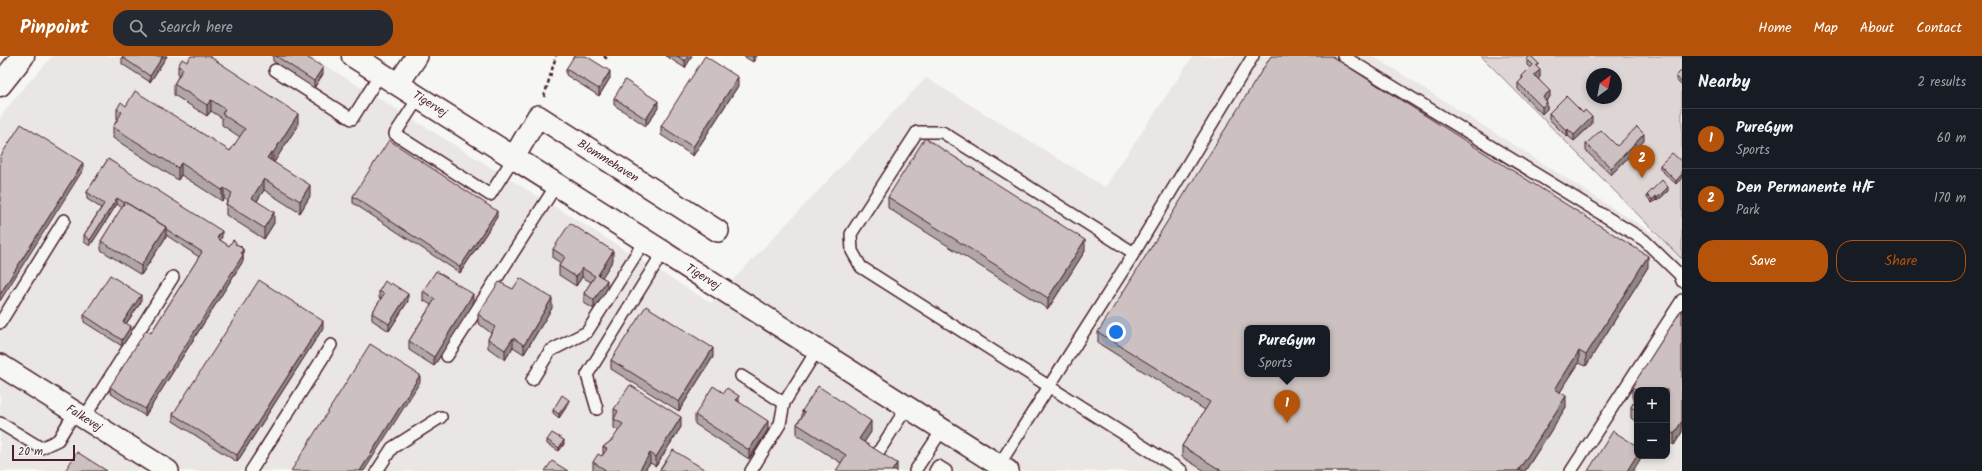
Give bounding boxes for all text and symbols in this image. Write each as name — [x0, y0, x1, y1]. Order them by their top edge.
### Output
search box — [113, 10, 393, 46]
text: Pinpoint — [20, 13, 89, 43]
text: Search here — [159, 16, 233, 40]
icon: search — [127, 17, 149, 39]
text: Home — [1758, 17, 1792, 39]
text: Map — [1814, 17, 1838, 39]
text: About — [1860, 17, 1894, 39]
text: Contact — [1916, 17, 1962, 39]
north arrow — [1586, 68, 1622, 104]
text: Nearby — [1698, 69, 1750, 96]
text: 2 results — [1918, 72, 1966, 93]
street label: Tigervej — [409, 86, 452, 123]
text: PureGym — [1736, 116, 1793, 140]
text: 1 — [1709, 128, 1713, 149]
text: 60 m — [1937, 128, 1966, 149]
street label: Blommehaven — [574, 135, 642, 187]
text: Sports — [1736, 140, 1770, 161]
pin: 2 — [1629, 145, 1655, 178]
text: Den Permanente H/F — [1736, 176, 1874, 200]
text: 2 — [1707, 188, 1715, 209]
text: 170 m — [1934, 188, 1966, 209]
text: Park — [1736, 200, 1760, 221]
button: Save — [1698, 240, 1828, 282]
button: Share — [1836, 240, 1966, 282]
street label: Tigervej — [682, 259, 725, 296]
your location — [1106, 322, 1126, 342]
popup — [1244, 325, 1330, 377]
text: PureGym — [1258, 329, 1316, 353]
text: Sports — [1258, 353, 1292, 374]
map controls — [1634, 387, 1670, 459]
button: + — [1634, 387, 1670, 423]
pin: 1 — [1274, 390, 1300, 423]
street label: Falkevej — [62, 400, 107, 437]
button: − — [1634, 423, 1670, 459]
scale bar — [12, 443, 75, 462]
text: 20 m — [18, 443, 43, 461]

